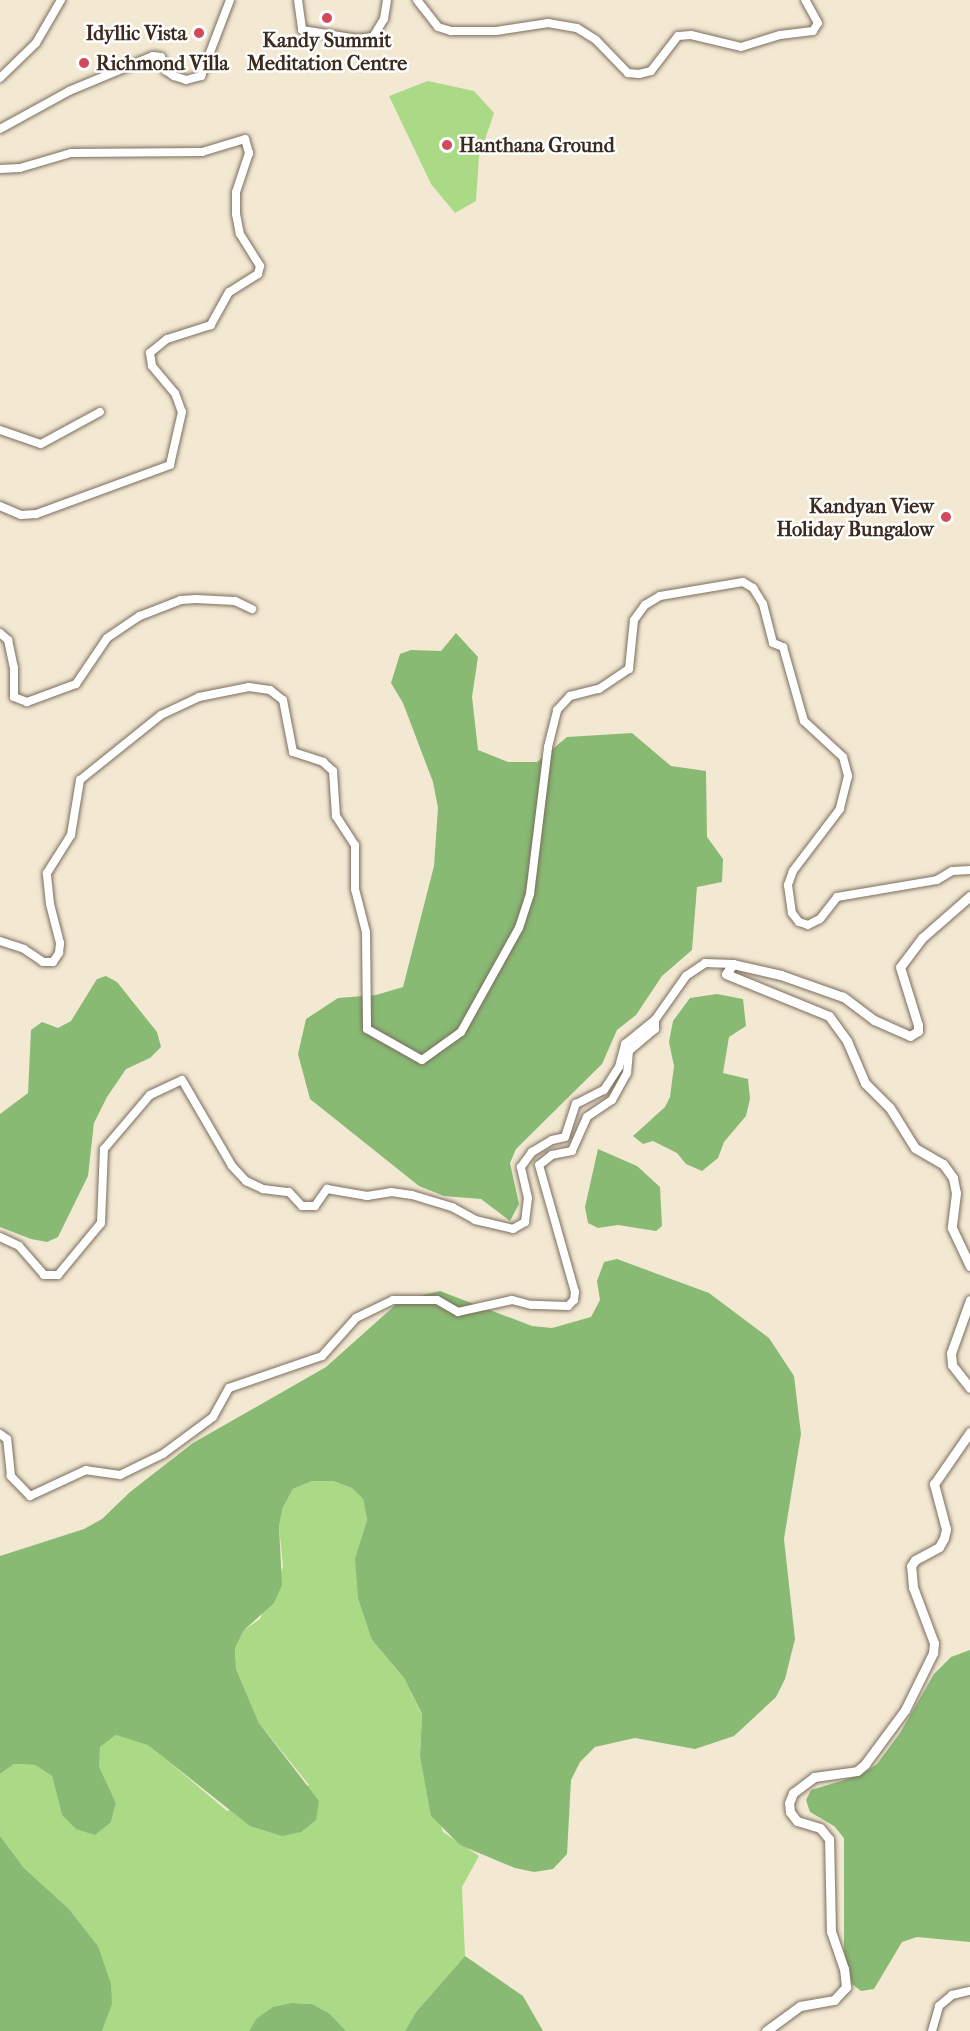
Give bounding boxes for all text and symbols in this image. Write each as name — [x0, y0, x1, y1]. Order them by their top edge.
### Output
marker: Kandy Summit Meditation Centre — [320, 11, 334, 25]
place label: Idyllic Vista — [86, 21, 187, 45]
marker: Idyllic Vista — [192, 26, 206, 40]
place label: Kandy Summit Meditation Centre — [247, 28, 407, 75]
place label: Richmond Villa — [96, 51, 229, 75]
marker: Richmond Villa — [77, 56, 91, 70]
place label: Hanthana Ground — [459, 133, 615, 157]
marker: Hanthana Ground — [440, 138, 454, 152]
place label: Kandyan View Holiday Bungalow — [776, 494, 934, 541]
marker: Kandyan View Holiday Bungalow — [939, 510, 953, 524]

